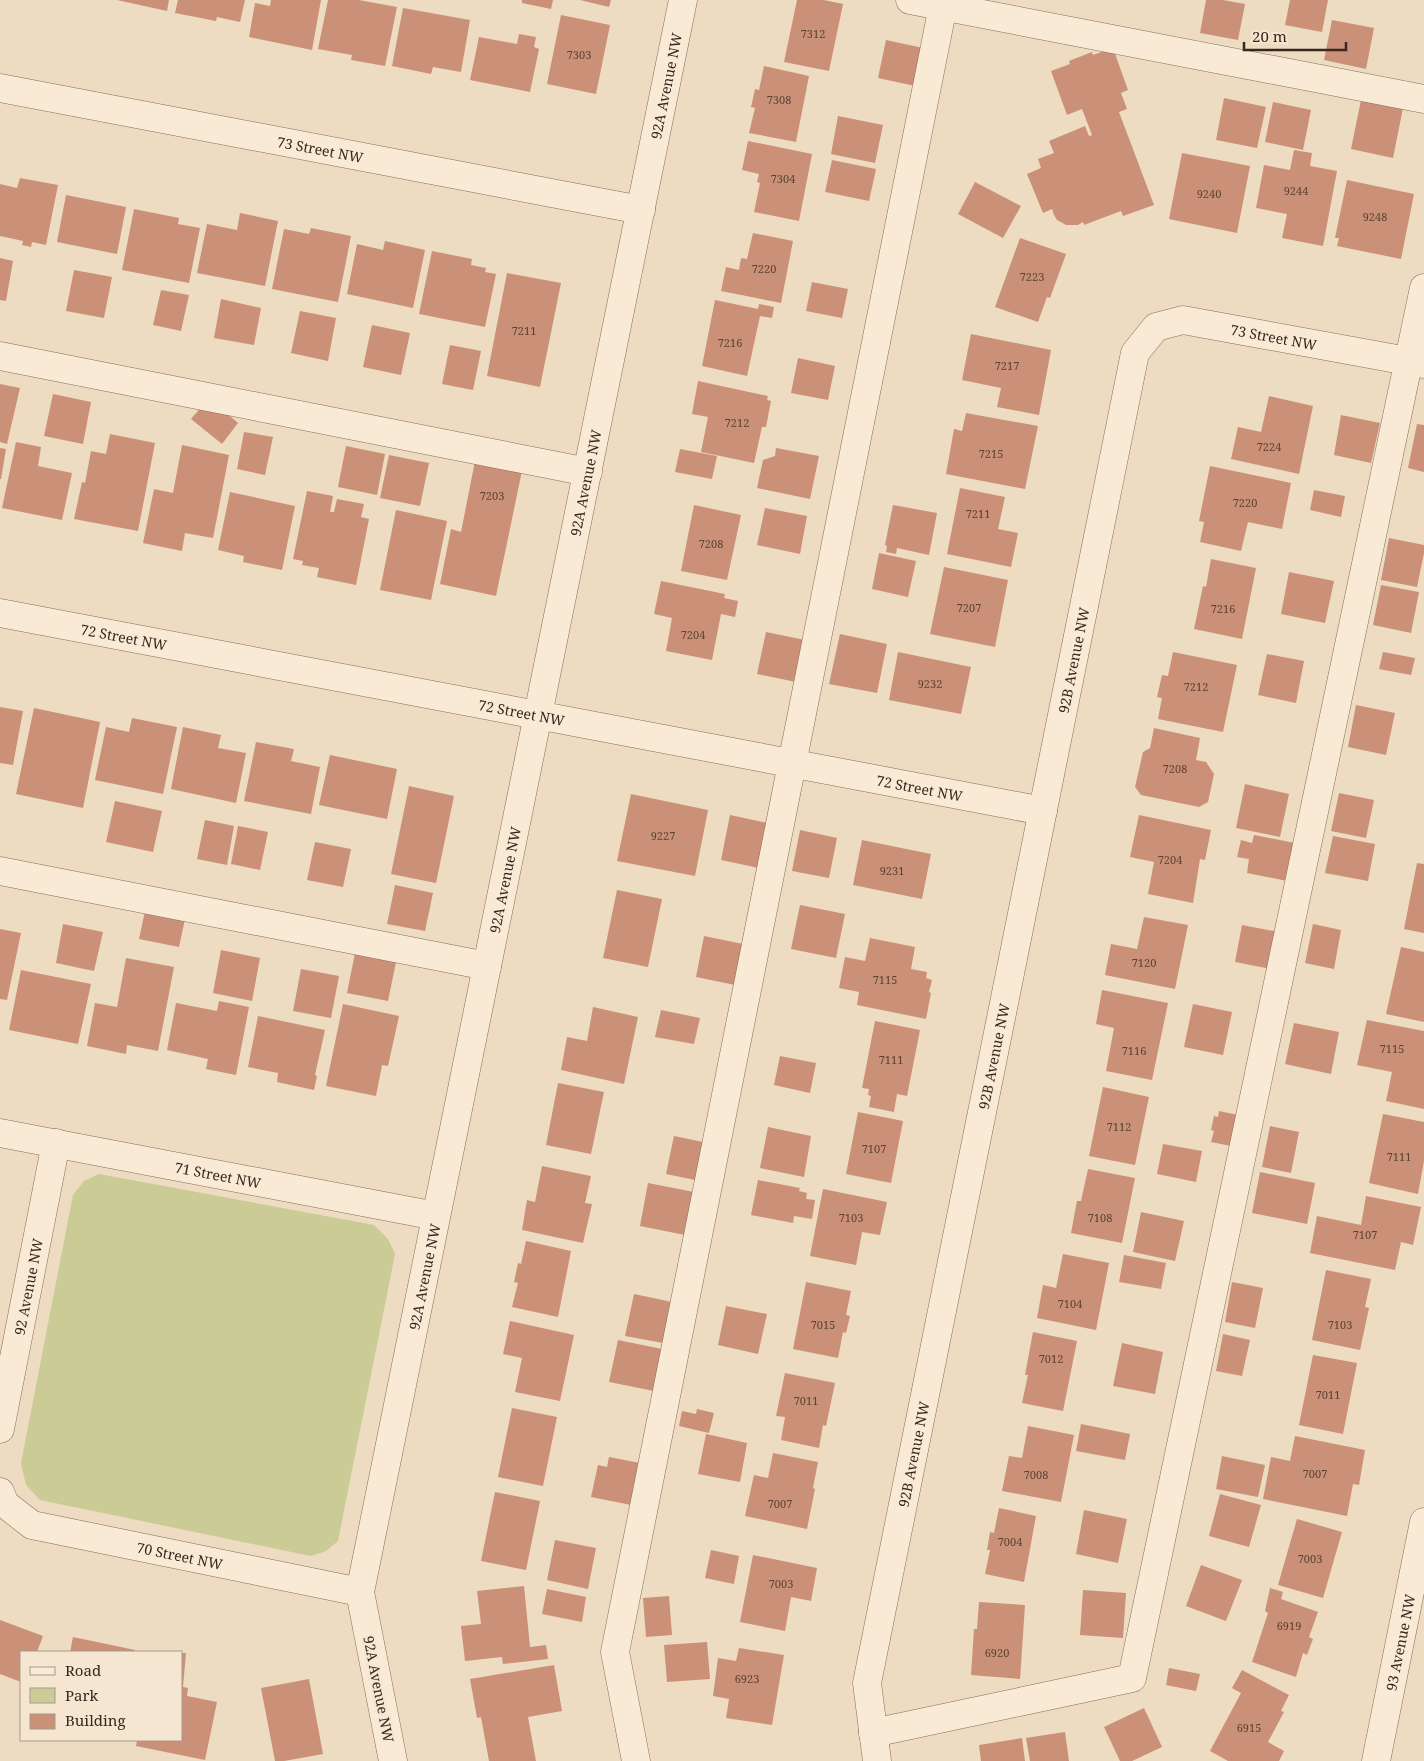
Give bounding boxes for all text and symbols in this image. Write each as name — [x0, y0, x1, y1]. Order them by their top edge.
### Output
scale bar — [1244, 20, 1346, 52]
house number: 7312 — [801, 26, 825, 41]
text: 20 m — [1252, 26, 1287, 46]
street label: 92A Avenue NW — [646, 31, 686, 141]
house number: 7303 — [567, 47, 591, 62]
house number: 7308 — [767, 92, 791, 107]
street label: 73 Street NW — [276, 131, 365, 167]
house number: 7304 — [771, 171, 795, 186]
house number: 9244 — [1284, 183, 1308, 198]
house number: 9240 — [1197, 186, 1221, 201]
house number: 9248 — [1363, 209, 1387, 224]
house number: 7220 — [752, 261, 776, 276]
house number: 7223 — [1020, 269, 1044, 284]
street label: 73 Street NW — [1229, 319, 1319, 354]
house number: 7211 — [512, 323, 536, 338]
house number: 7216 — [718, 335, 742, 350]
house number: 7217 — [995, 358, 1019, 373]
house number: 7212 — [725, 415, 749, 430]
street label: 92A Avenue NW — [565, 428, 605, 538]
house number: 7224 — [1257, 439, 1281, 454]
house number: 7215 — [979, 446, 1003, 461]
house number: 7203 — [480, 488, 504, 503]
house number: 7220 — [1233, 495, 1257, 510]
house number: 7211 — [966, 506, 990, 521]
house number: 7208 — [699, 536, 723, 551]
house number: 7207 — [957, 600, 981, 615]
house number: 7216 — [1211, 601, 1235, 616]
street label: 92B Avenue NW — [1053, 605, 1093, 715]
street label: 72 Street NW — [79, 619, 169, 654]
house number: 7204 — [681, 627, 705, 642]
house number: 9232 — [918, 676, 942, 691]
house number: 7212 — [1184, 679, 1208, 694]
street label: 72 Street NW — [477, 695, 567, 730]
house number: 7208 — [1163, 761, 1187, 776]
street label: 72 Street NW — [875, 770, 965, 805]
street label: 92A Avenue NW — [484, 824, 525, 935]
house number: 9227 — [651, 828, 675, 843]
house number: 7204 — [1158, 852, 1182, 867]
house number: 9231 — [880, 863, 904, 878]
house number: 7120 — [1132, 955, 1156, 970]
house number: 7115 — [873, 972, 897, 987]
street label: 92B Avenue NW — [973, 1001, 1013, 1111]
house number: 7115 — [1380, 1041, 1404, 1056]
house number: 7116 — [1122, 1043, 1146, 1058]
house number: 7111 — [879, 1052, 903, 1067]
house number: 7112 — [1107, 1119, 1131, 1134]
house number: 7107 — [862, 1141, 886, 1156]
house number: 7111 — [1387, 1149, 1411, 1164]
street label: 71 Street NW — [173, 1157, 263, 1192]
house number: 7103 — [839, 1210, 863, 1225]
house number: 7108 — [1088, 1210, 1112, 1225]
street label: 92A Avenue NW — [404, 1221, 444, 1332]
house number: 7107 — [1353, 1227, 1377, 1242]
street label: 92 Avenue NW — [9, 1236, 47, 1337]
house number: 7104 — [1058, 1296, 1082, 1311]
house number: 7015 — [811, 1317, 835, 1332]
house number: 7103 — [1328, 1317, 1352, 1332]
house number: 7012 — [1039, 1351, 1063, 1366]
house number: 7011 — [1316, 1387, 1340, 1402]
house number: 7011 — [794, 1393, 818, 1408]
street label: 92B Avenue NW — [893, 1399, 933, 1509]
house number: 7007 — [1303, 1466, 1327, 1481]
house number: 7008 — [1024, 1467, 1048, 1482]
house number: 7007 — [768, 1496, 792, 1511]
house number: 7004 — [998, 1534, 1022, 1549]
street label: 70 Street NW — [135, 1537, 225, 1573]
house number: 7003 — [1298, 1551, 1322, 1566]
house number: 7003 — [769, 1576, 793, 1591]
street label: 93 Avenue NW — [1381, 1592, 1419, 1692]
house number: 6919 — [1277, 1618, 1301, 1633]
street label: 92A Avenue NW — [359, 1634, 399, 1744]
house number: 6920 — [985, 1645, 1009, 1660]
legend — [20, 1651, 182, 1741]
text: Road — [65, 1660, 101, 1680]
house number: 6923 — [735, 1671, 759, 1686]
text: Park — [65, 1685, 99, 1705]
text: Building — [65, 1710, 126, 1730]
house number: 6915 — [1237, 1720, 1261, 1735]

